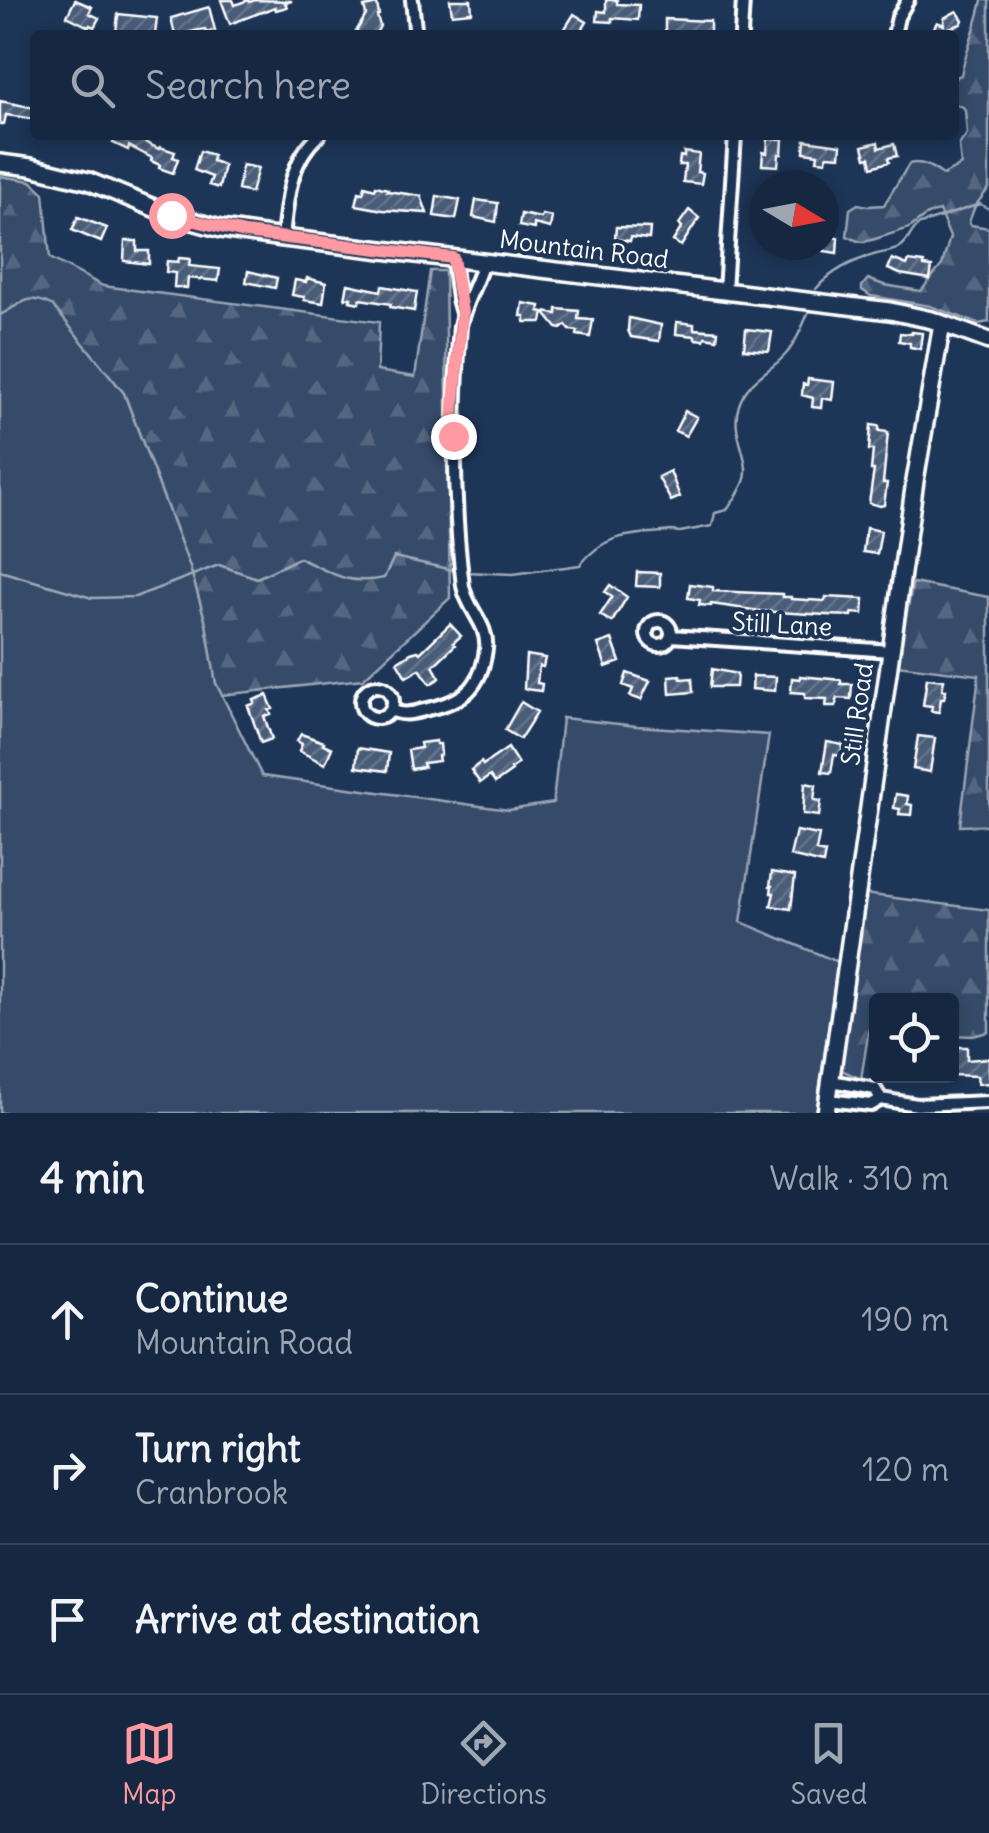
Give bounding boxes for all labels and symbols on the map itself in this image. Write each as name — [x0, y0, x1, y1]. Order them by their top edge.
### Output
north arrow — [749, 170, 839, 260]
route start — [149, 193, 195, 239]
street label: Mountain Road — [498, 223, 670, 275]
route end — [431, 414, 477, 460]
street label: Still Lane — [731, 605, 833, 643]
street label: Still Road — [834, 661, 880, 767]

